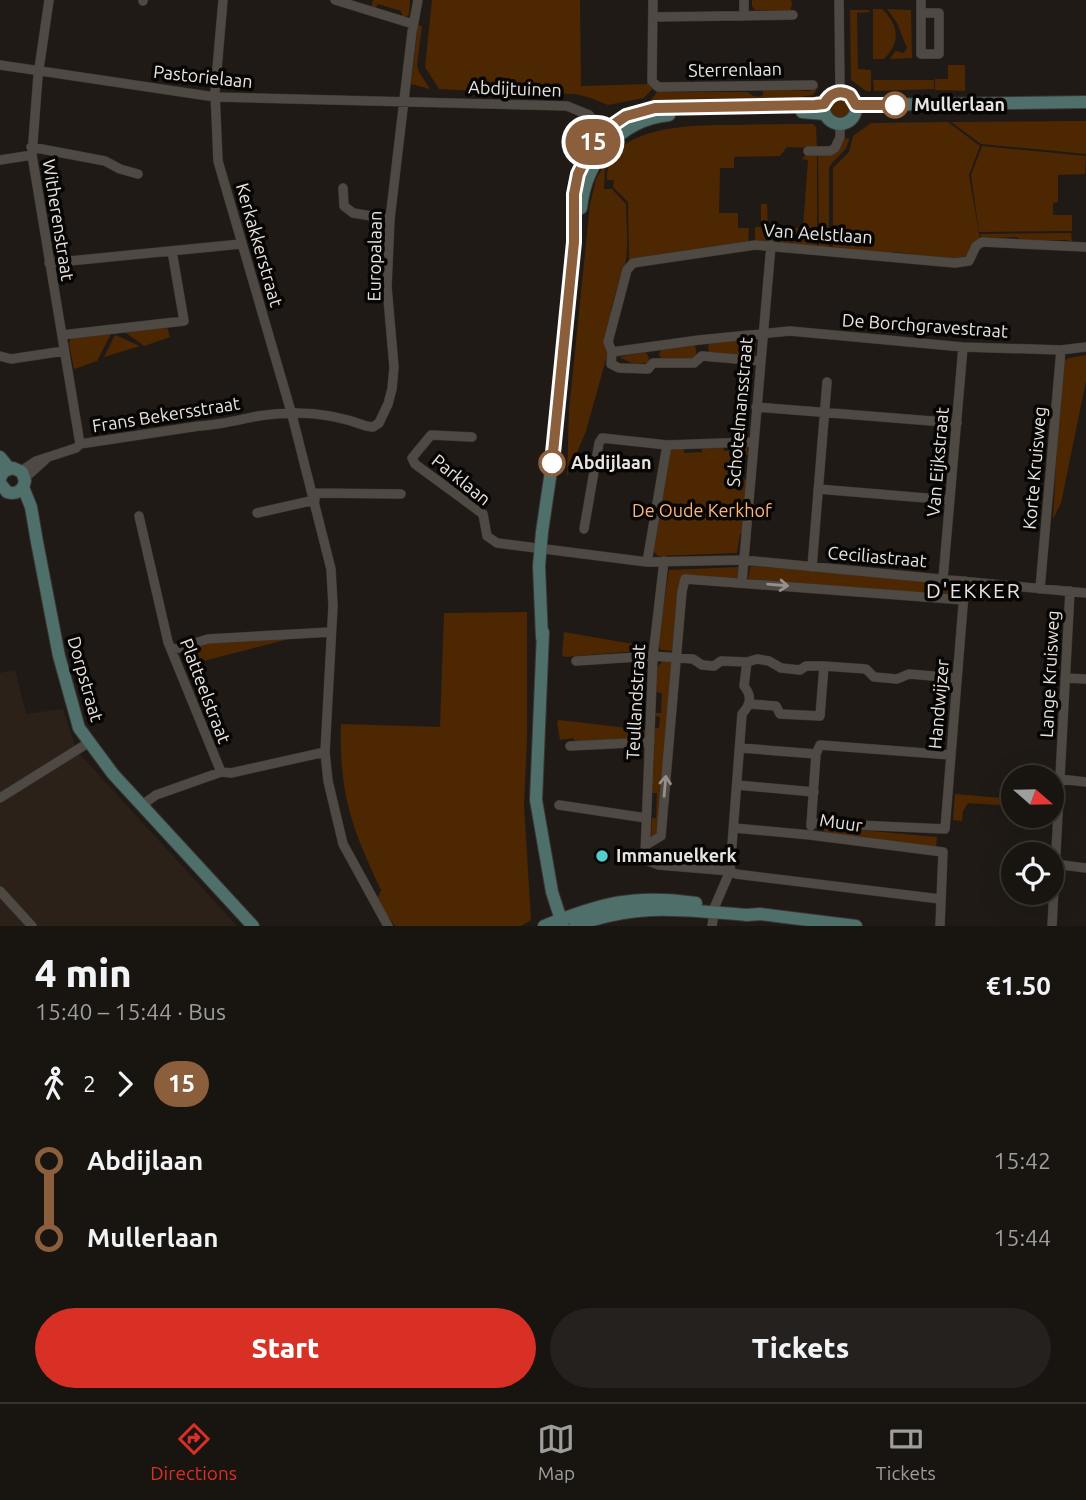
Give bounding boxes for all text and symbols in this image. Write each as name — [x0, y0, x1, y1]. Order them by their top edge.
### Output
street label: Sterrenlaan — [688, 58, 782, 80]
street label: Pastorielaan — [152, 61, 254, 91]
street label: Abdijtuinen — [468, 76, 562, 100]
marker: Mullerlaan — [882, 92, 908, 118]
place label: Mullerlaan — [914, 94, 1005, 114]
line badge: 15 — [562, 119, 624, 165]
text: 15 — [579, 128, 607, 155]
street label: Witherenstraat — [39, 158, 78, 282]
street label: Kerkakkerstraat — [233, 181, 287, 309]
street label: Europalaan — [363, 210, 385, 302]
street label: Van Aelstlaan — [763, 219, 873, 247]
street label: De Borchgravestraat — [841, 309, 1009, 341]
street label: Schotelmansstraat — [722, 336, 756, 488]
street label: Frans Bekersstraat — [90, 392, 241, 436]
street label: Korte Kruisweg — [1019, 405, 1049, 530]
street label: Van Eijkstraat — [922, 406, 952, 518]
street label: Parklaan — [428, 450, 495, 509]
marker: Abdijlaan — [539, 450, 565, 476]
place label: Abdijlaan — [571, 452, 651, 472]
park label: De Oude Kerkhof — [632, 500, 772, 520]
street label: Ceciliastraat — [827, 542, 927, 570]
district label: D'EKKER — [926, 578, 1022, 602]
one-way arrow — [766, 579, 789, 592]
street label: Lange Kruisweg — [1036, 610, 1062, 738]
street label: Dorpstraat — [64, 634, 108, 724]
street label: Platteelstraat — [177, 635, 235, 746]
street label: Teullandstraat — [622, 643, 648, 760]
street label: Handwijzer — [924, 658, 952, 750]
north arrow — [1001, 765, 1064, 828]
map controls — [1001, 765, 1064, 905]
one-way arrow — [659, 775, 672, 797]
street label: Muur — [818, 809, 864, 835]
button: locate — [1001, 842, 1064, 905]
place label: Immanuelkerk — [616, 845, 737, 865]
marker: Immanuelkerk — [594, 848, 610, 864]
text: 4 min — [35, 952, 132, 994]
text: €1.50 — [986, 971, 1051, 1000]
text: 15:40 – 15:44 · Bus — [35, 999, 226, 1024]
icon: walk — [35, 1065, 73, 1103]
icon: forward — [106, 1065, 144, 1103]
text: 15 — [168, 1070, 195, 1097]
text: 2 — [83, 1071, 96, 1096]
text: Abdijlaan — [87, 1146, 203, 1175]
text: 15:42 — [993, 1148, 1051, 1173]
text: Mullerlaan — [87, 1223, 218, 1252]
text: 15:44 — [993, 1225, 1051, 1250]
button: Start — [35, 1308, 536, 1388]
button: Tickets — [550, 1308, 1051, 1388]
tab: Directions — [150, 1420, 237, 1484]
tab: Map — [537, 1420, 575, 1484]
tab: Tickets — [876, 1420, 936, 1484]

